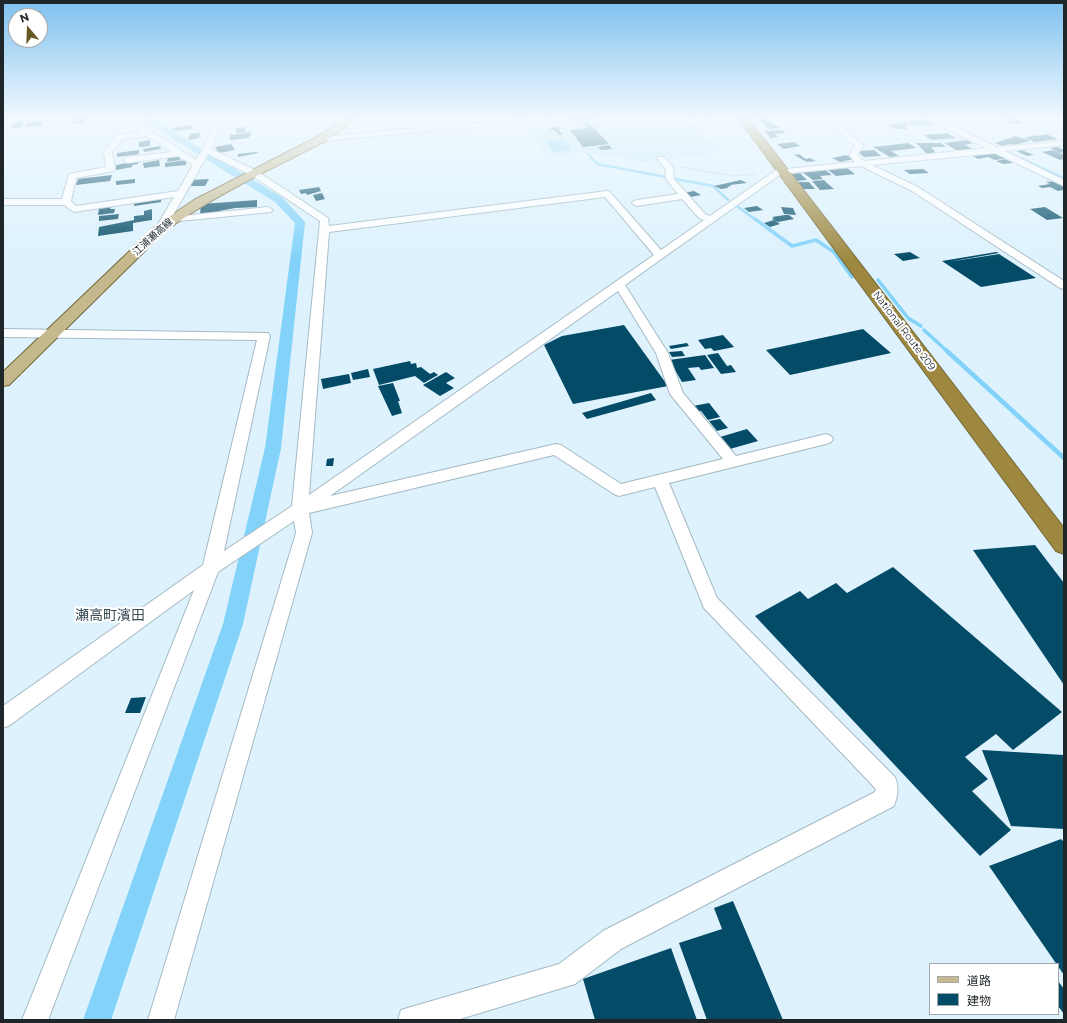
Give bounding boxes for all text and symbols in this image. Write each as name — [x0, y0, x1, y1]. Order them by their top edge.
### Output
north arrow — [8, 8, 48, 48]
text: N — [18, 10, 31, 26]
street label: 江浦瀬高線 — [130, 216, 176, 258]
street label: National Route 209 — [870, 289, 938, 373]
district label: 瀬高町濱田 — [75, 608, 145, 624]
legend — [929, 963, 1059, 1015]
text: 道路 — [967, 973, 991, 988]
text: 建物 — [967, 993, 991, 1008]

